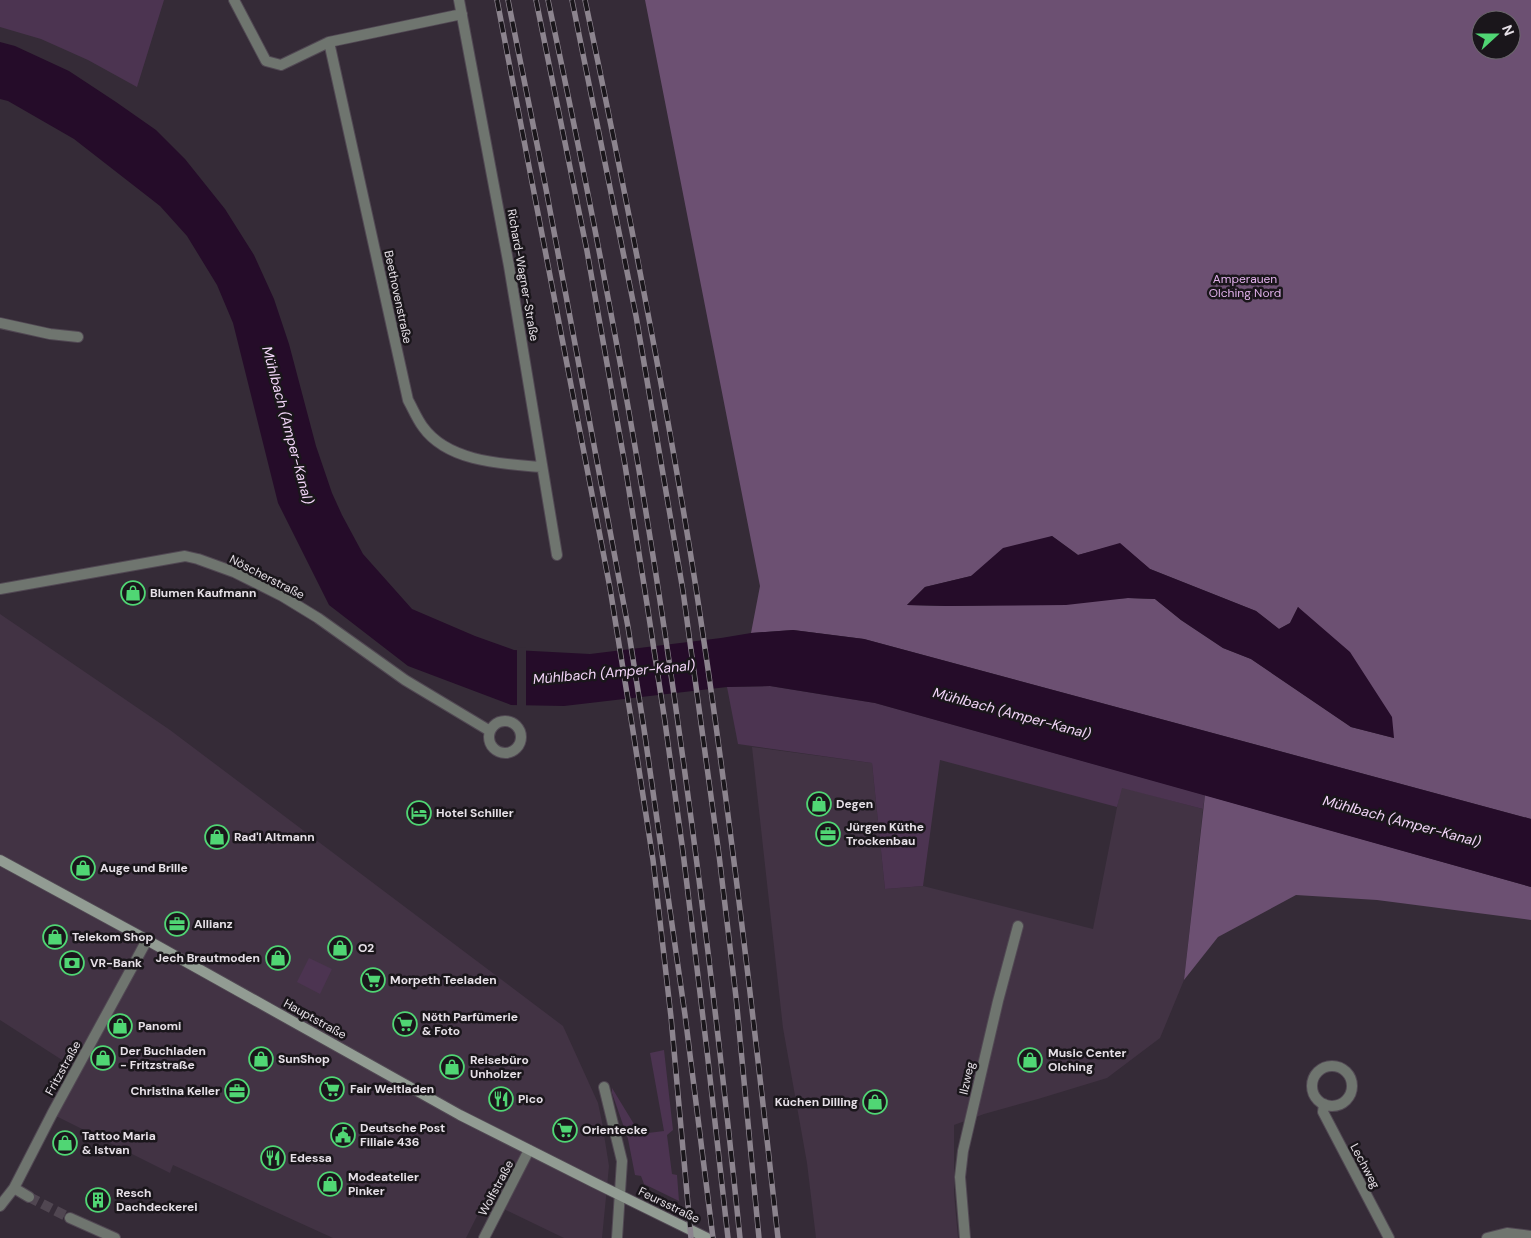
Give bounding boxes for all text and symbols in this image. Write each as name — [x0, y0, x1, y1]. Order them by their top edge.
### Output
north arrow — [1471, 10, 1521, 60]
text: N — [1498, 22, 1518, 38]
street label: Richard-Wagner-Straße — [503, 208, 543, 343]
street label: Beethovenstraße — [380, 249, 416, 345]
park label: Amperauen Olching Nord — [1209, 271, 1281, 301]
water label: Mühlbach (Amper-Kanal) — [258, 344, 318, 506]
street label: Nöscherstraße — [227, 551, 308, 603]
shop icon: Blumen Kaufmann — [120, 580, 146, 606]
place label: Blumen Kaufmann — [150, 585, 256, 601]
water label: Mühlbach (Amper-Kanal) — [532, 656, 696, 688]
water label: Mühlbach (Amper-Kanal) — [931, 683, 1093, 743]
shop icon: Degen — [806, 791, 832, 817]
water label: Mühlbach (Amper-Kanal) — [1321, 791, 1483, 851]
place label: Degen — [836, 796, 873, 812]
hotel icon: Hotel Schiller — [406, 800, 432, 826]
place label: Hotel Schiller — [436, 805, 514, 821]
place label: Jürgen Küthe Trockenbau — [846, 819, 924, 849]
office icon: Jürgen Küthe Trockenbau — [815, 821, 841, 847]
shop icon: Rad'l Altmann — [204, 824, 230, 850]
place label: Rad'l Altmann — [234, 829, 315, 845]
shop icon: Auge und Brille — [70, 855, 96, 881]
place label: Auge und Brille — [100, 860, 188, 876]
office icon: Allianz — [164, 911, 190, 937]
place label: Allianz — [194, 916, 233, 932]
shop icon: Telekom Shop — [42, 924, 68, 950]
place label: Telekom Shop — [72, 929, 154, 945]
shop icon: O2 — [327, 935, 353, 961]
place label: O2 — [358, 940, 374, 956]
shop icon: Jech Brautmoden — [265, 945, 291, 971]
bank icon: VR-Bank — [59, 950, 85, 976]
place label: Jech Brautmoden — [155, 950, 260, 966]
place label: VR-Bank — [90, 955, 142, 971]
supermarket icon: Morpeth Teeladen — [360, 967, 386, 993]
place label: Morpeth Teeladen — [390, 972, 497, 988]
street label: Hauptstraße — [281, 995, 349, 1043]
place label: Nöth Parfümerie & Foto — [422, 1009, 518, 1039]
supermarket icon: Nöth Parfümerie & Foto — [392, 1011, 418, 1037]
shop icon: Panomi — [107, 1013, 133, 1039]
place label: Panomi — [138, 1018, 181, 1034]
street label: Fritzstraße — [41, 1038, 85, 1098]
place label: Der Buchladen - Fritzstraße — [120, 1043, 206, 1073]
shop icon: Der Buchladen - Fritzstraße — [90, 1045, 116, 1071]
place label: Music Center Olching — [1048, 1045, 1127, 1075]
shop icon: SunShop — [248, 1046, 274, 1072]
shop icon: Music Center Olching — [1017, 1047, 1043, 1073]
place label: SunShop — [278, 1051, 330, 1067]
place label: Reisebüro Unholzer — [470, 1052, 529, 1082]
shop icon: Reisebüro Unholzer — [439, 1054, 465, 1080]
street label: Ilzweg — [955, 1060, 979, 1096]
supermarket icon: Fair Weltladen — [319, 1076, 345, 1102]
office icon: Christina Keller — [224, 1078, 250, 1104]
place label: Fair Weltladen — [350, 1081, 434, 1097]
place label: Christina Keller — [131, 1083, 220, 1099]
restaurant icon: Pico — [488, 1086, 514, 1112]
shop icon: Küchen Dilling — [862, 1089, 888, 1115]
place label: Pico — [518, 1091, 543, 1107]
place label: Küchen Dilling — [775, 1094, 858, 1110]
supermarket icon: Orientecke — [552, 1117, 578, 1143]
place label: Deutsche Post Filiale 436 — [360, 1120, 445, 1150]
public building icon: Deutsche Post Filiale 436 — [330, 1122, 356, 1148]
place label: Orientecke — [582, 1122, 647, 1138]
place label: Tattoo Maria & Istvan — [82, 1128, 156, 1158]
shop icon: Tattoo Maria & Istvan — [52, 1130, 78, 1156]
street label: Lechweg — [1346, 1141, 1384, 1192]
restaurant icon: Edessa — [260, 1145, 286, 1171]
place label: Edessa — [290, 1150, 332, 1166]
street label: Wolfstraße — [475, 1157, 517, 1219]
place label: Modeatelier Pinker — [348, 1169, 419, 1199]
shop icon: Modeatelier Pinker — [317, 1171, 343, 1197]
street label: Feursstraße — [636, 1183, 702, 1227]
place label: Resch Dachdeckerei — [116, 1185, 198, 1215]
building icon: Resch Dachdeckerei — [85, 1187, 111, 1213]

